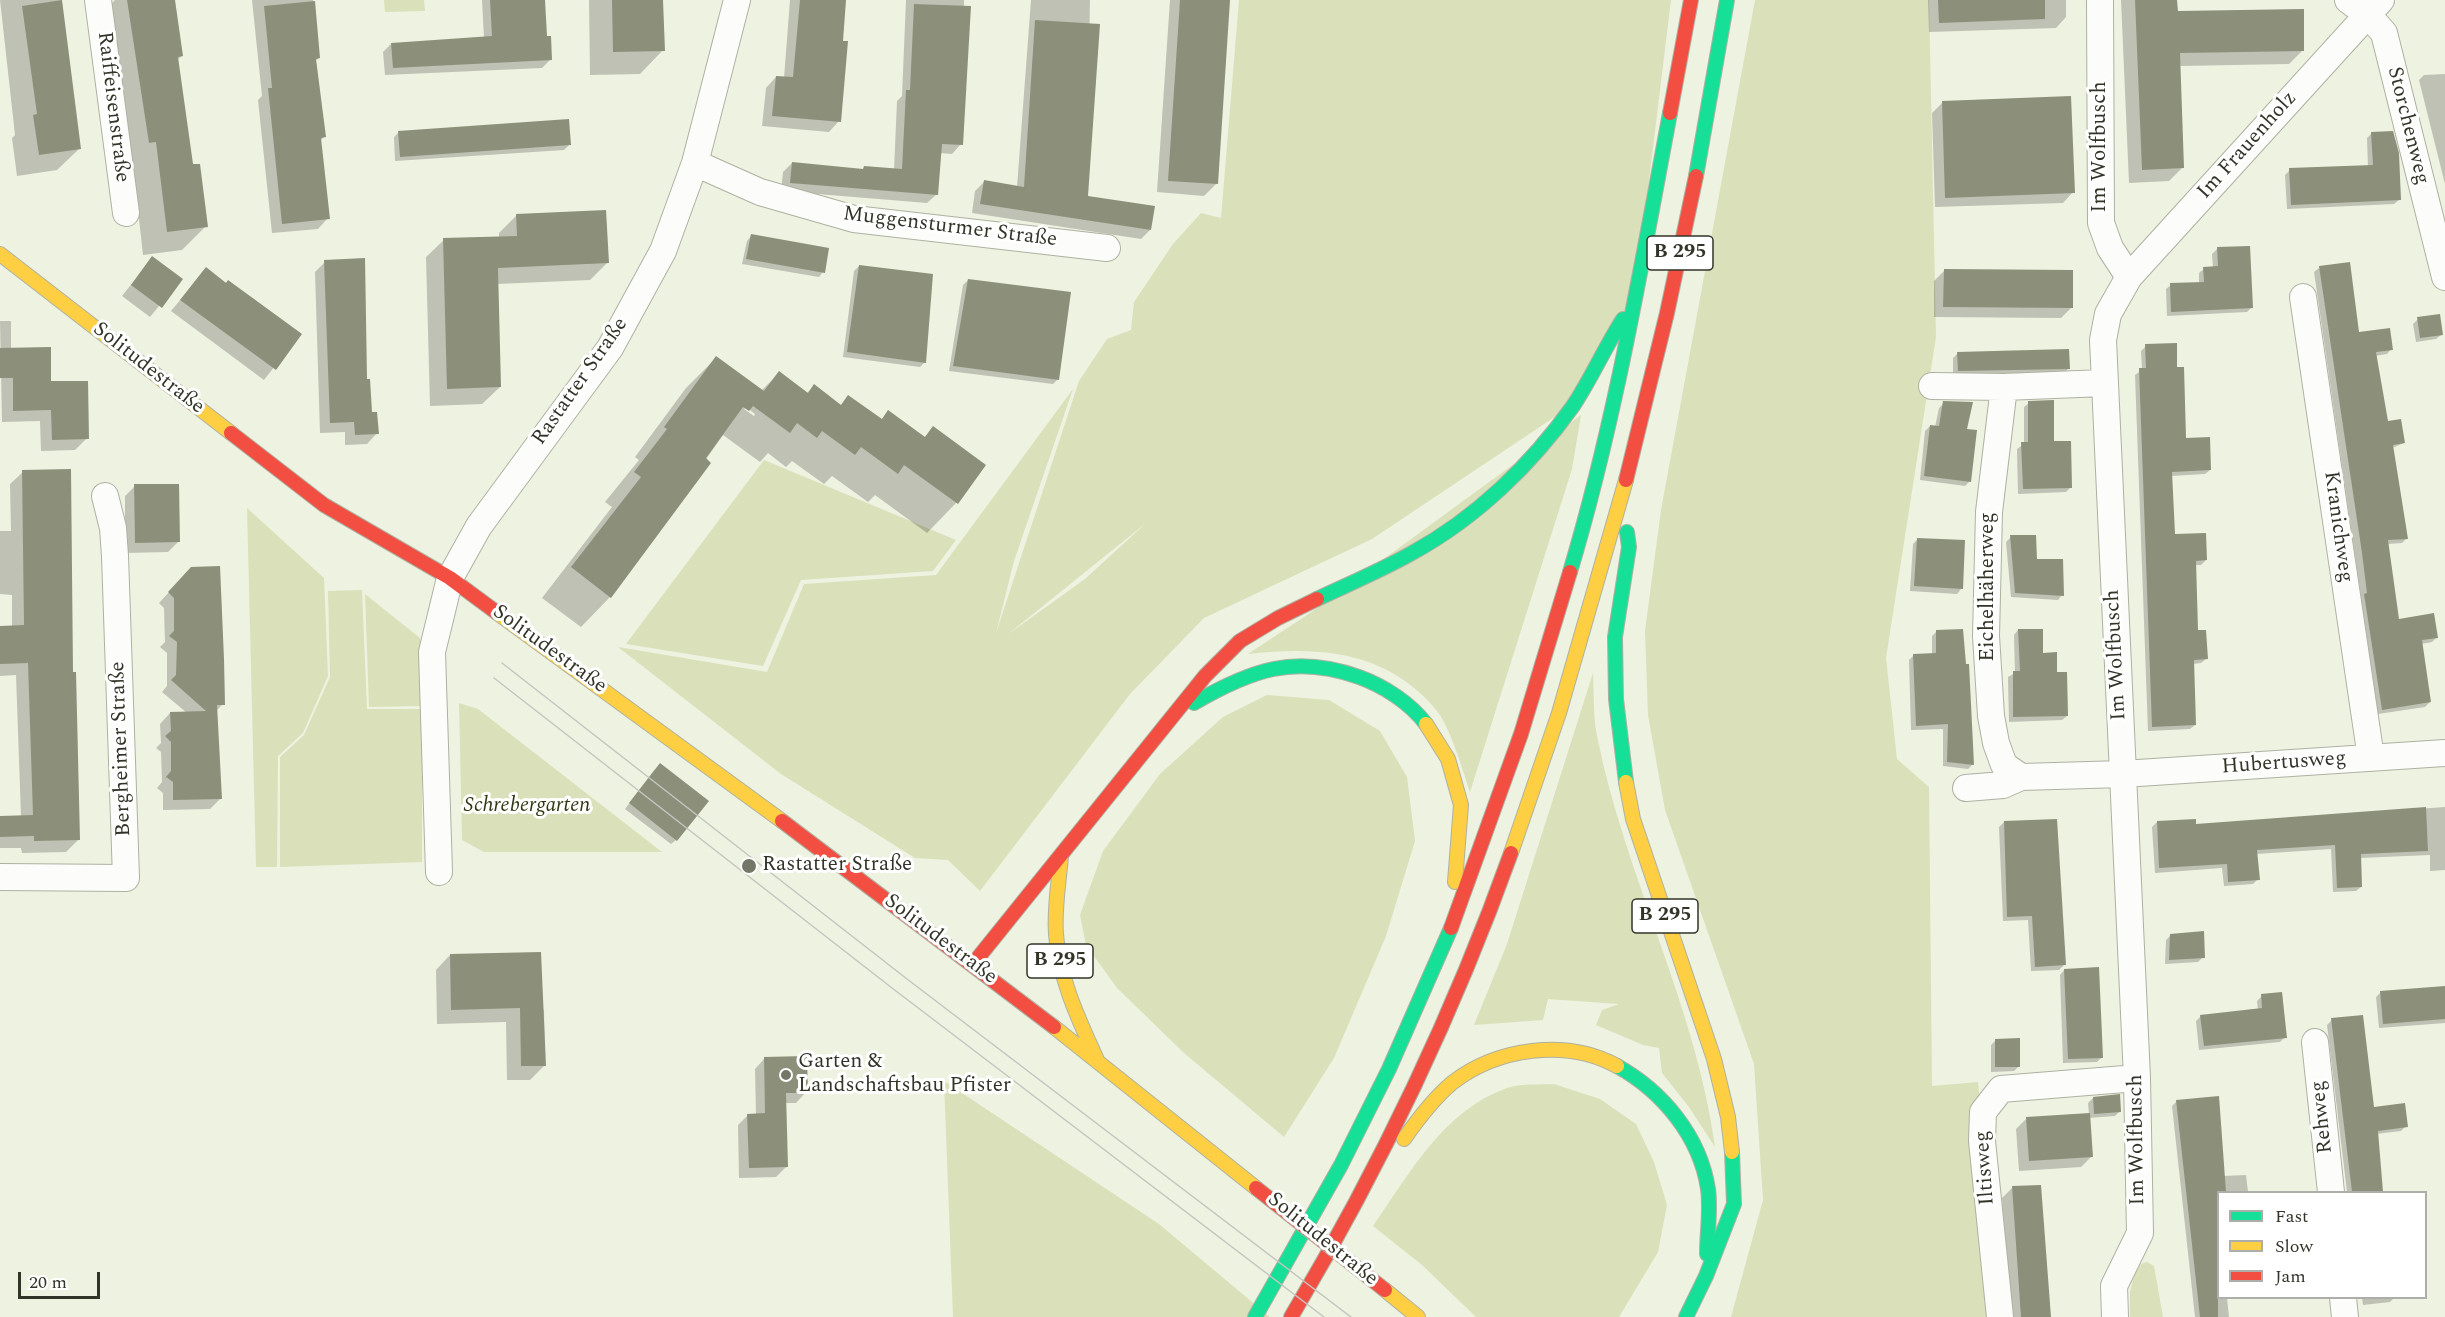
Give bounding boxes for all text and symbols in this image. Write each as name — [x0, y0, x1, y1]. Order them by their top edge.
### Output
street label: Raiffeisenstraße — [90, 30, 134, 184]
street label: Storchenweg — [2380, 65, 2434, 187]
street label: Im Wolfbusch — [2088, 81, 2114, 213]
street label: Im Frauenholz — [2193, 87, 2303, 205]
street label: Muggensturmer Straße — [842, 202, 1058, 254]
road number: B 295 — [1647, 236, 1713, 270]
street label: Rastatter Straße — [528, 313, 634, 451]
street label: Solitudestraße — [87, 318, 209, 420]
street label: Kranichweg — [2317, 470, 2357, 584]
street label: Eichelhäherweg — [1976, 512, 2002, 662]
street label: Im Wolfbusch — [2101, 589, 2133, 721]
street label: Solitudestraße — [487, 600, 611, 700]
street label: Bergheimer Straße — [106, 661, 138, 837]
street label: Hubertusweg — [2221, 747, 2347, 781]
park label: Schrebergarten — [464, 794, 590, 820]
place label: Rastatter Straße — [762, 853, 912, 879]
marker: Rastatter Straße — [740, 857, 758, 875]
street label: Solitudestraße — [879, 889, 1001, 991]
road number: B 295 — [1632, 899, 1698, 933]
road number: B 295 — [1027, 944, 1093, 978]
place label: Garten & Landschaftsbau Pfister — [798, 1050, 1011, 1100]
marker: Garten & Landschaftsbau Pfister — [779, 1068, 793, 1082]
street label: Im Wolfbusch — [2124, 1074, 2152, 1206]
street label: Rehweg — [2307, 1079, 2339, 1155]
street label: Iltisweg — [1971, 1130, 2001, 1206]
street label: Solitudestraße — [1262, 1188, 1382, 1292]
legend — [2217, 1191, 2427, 1299]
text: Fast — [2275, 1203, 2308, 1230]
text: Slow — [2275, 1233, 2313, 1260]
scale bar — [21, 1260, 104, 1298]
text: Jam — [2275, 1263, 2306, 1290]
text: 20 m — [29, 1269, 67, 1296]

